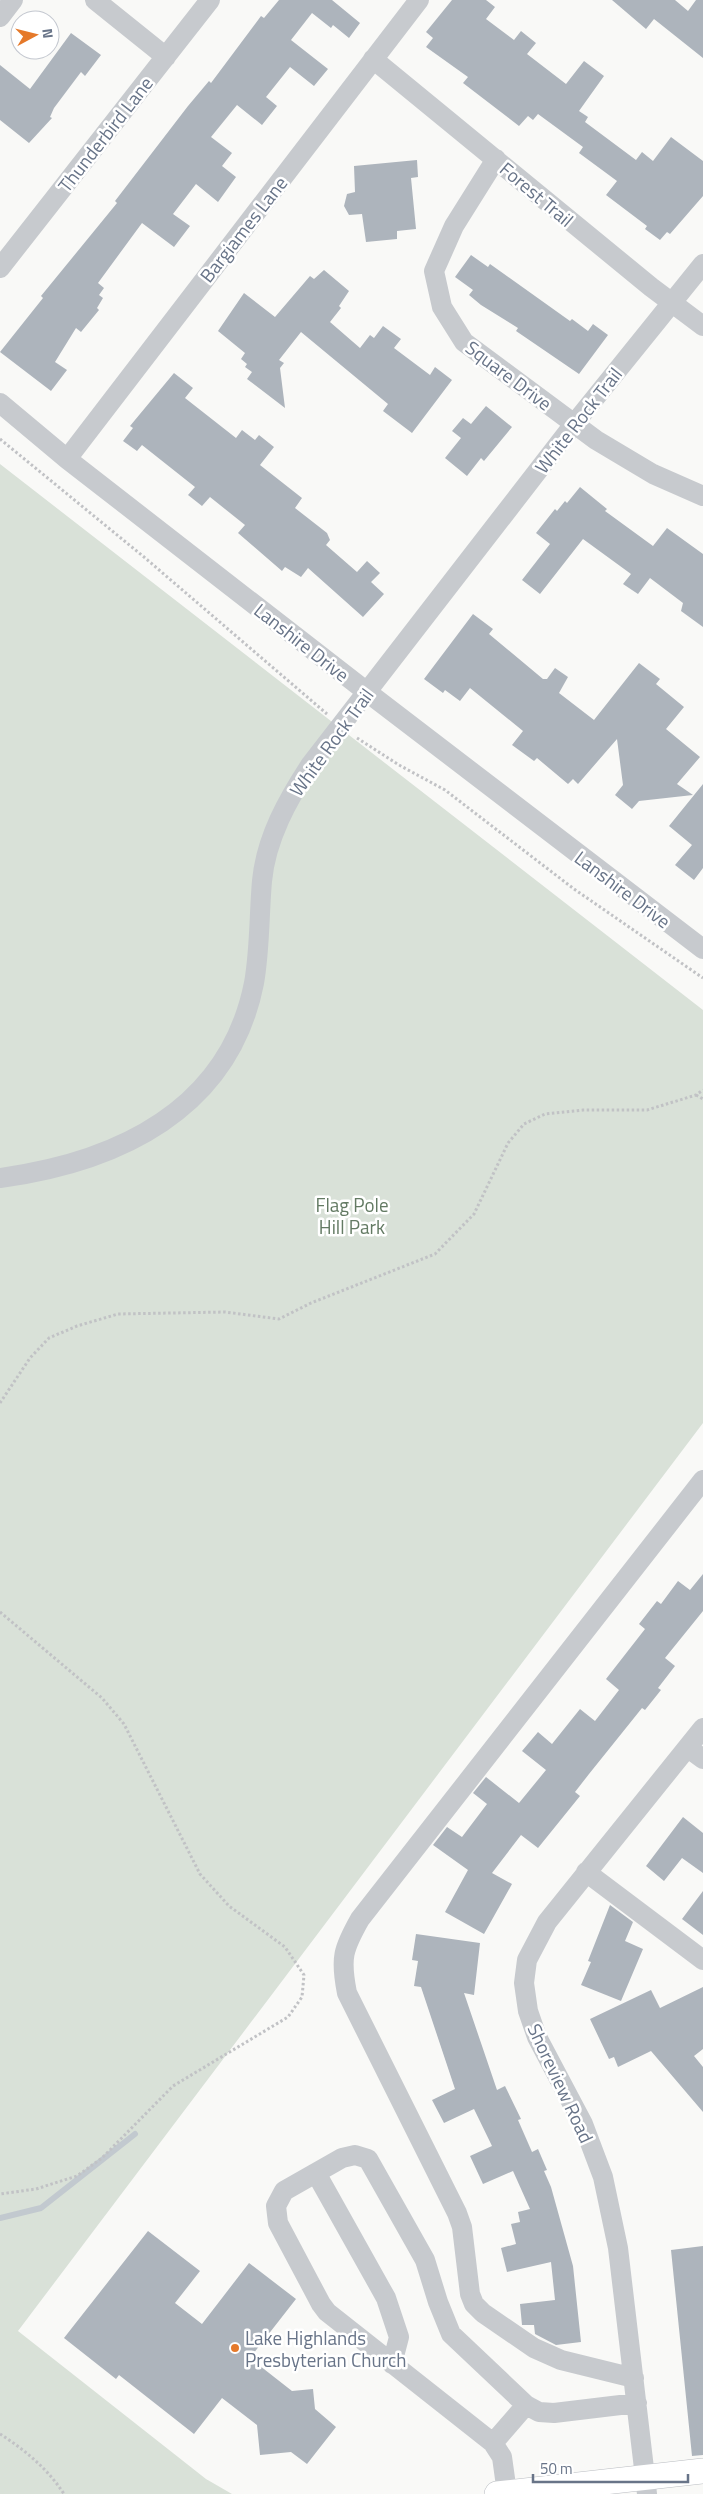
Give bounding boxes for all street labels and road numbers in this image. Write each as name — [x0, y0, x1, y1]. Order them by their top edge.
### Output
street label: Thunderbird Lane — [51, 70, 159, 198]
street label: Forest Trail — [494, 154, 580, 234]
street label: Bargiames Lane — [192, 170, 294, 288]
street label: Square Drive — [460, 333, 558, 417]
street label: White Rock Trail — [527, 361, 629, 479]
street label: Lanshire Drive — [248, 596, 356, 688]
street label: White Rock Trail — [282, 682, 380, 802]
street label: Lanshire Drive — [569, 843, 677, 935]
street label: Shoreview Road — [521, 2018, 601, 2148]

